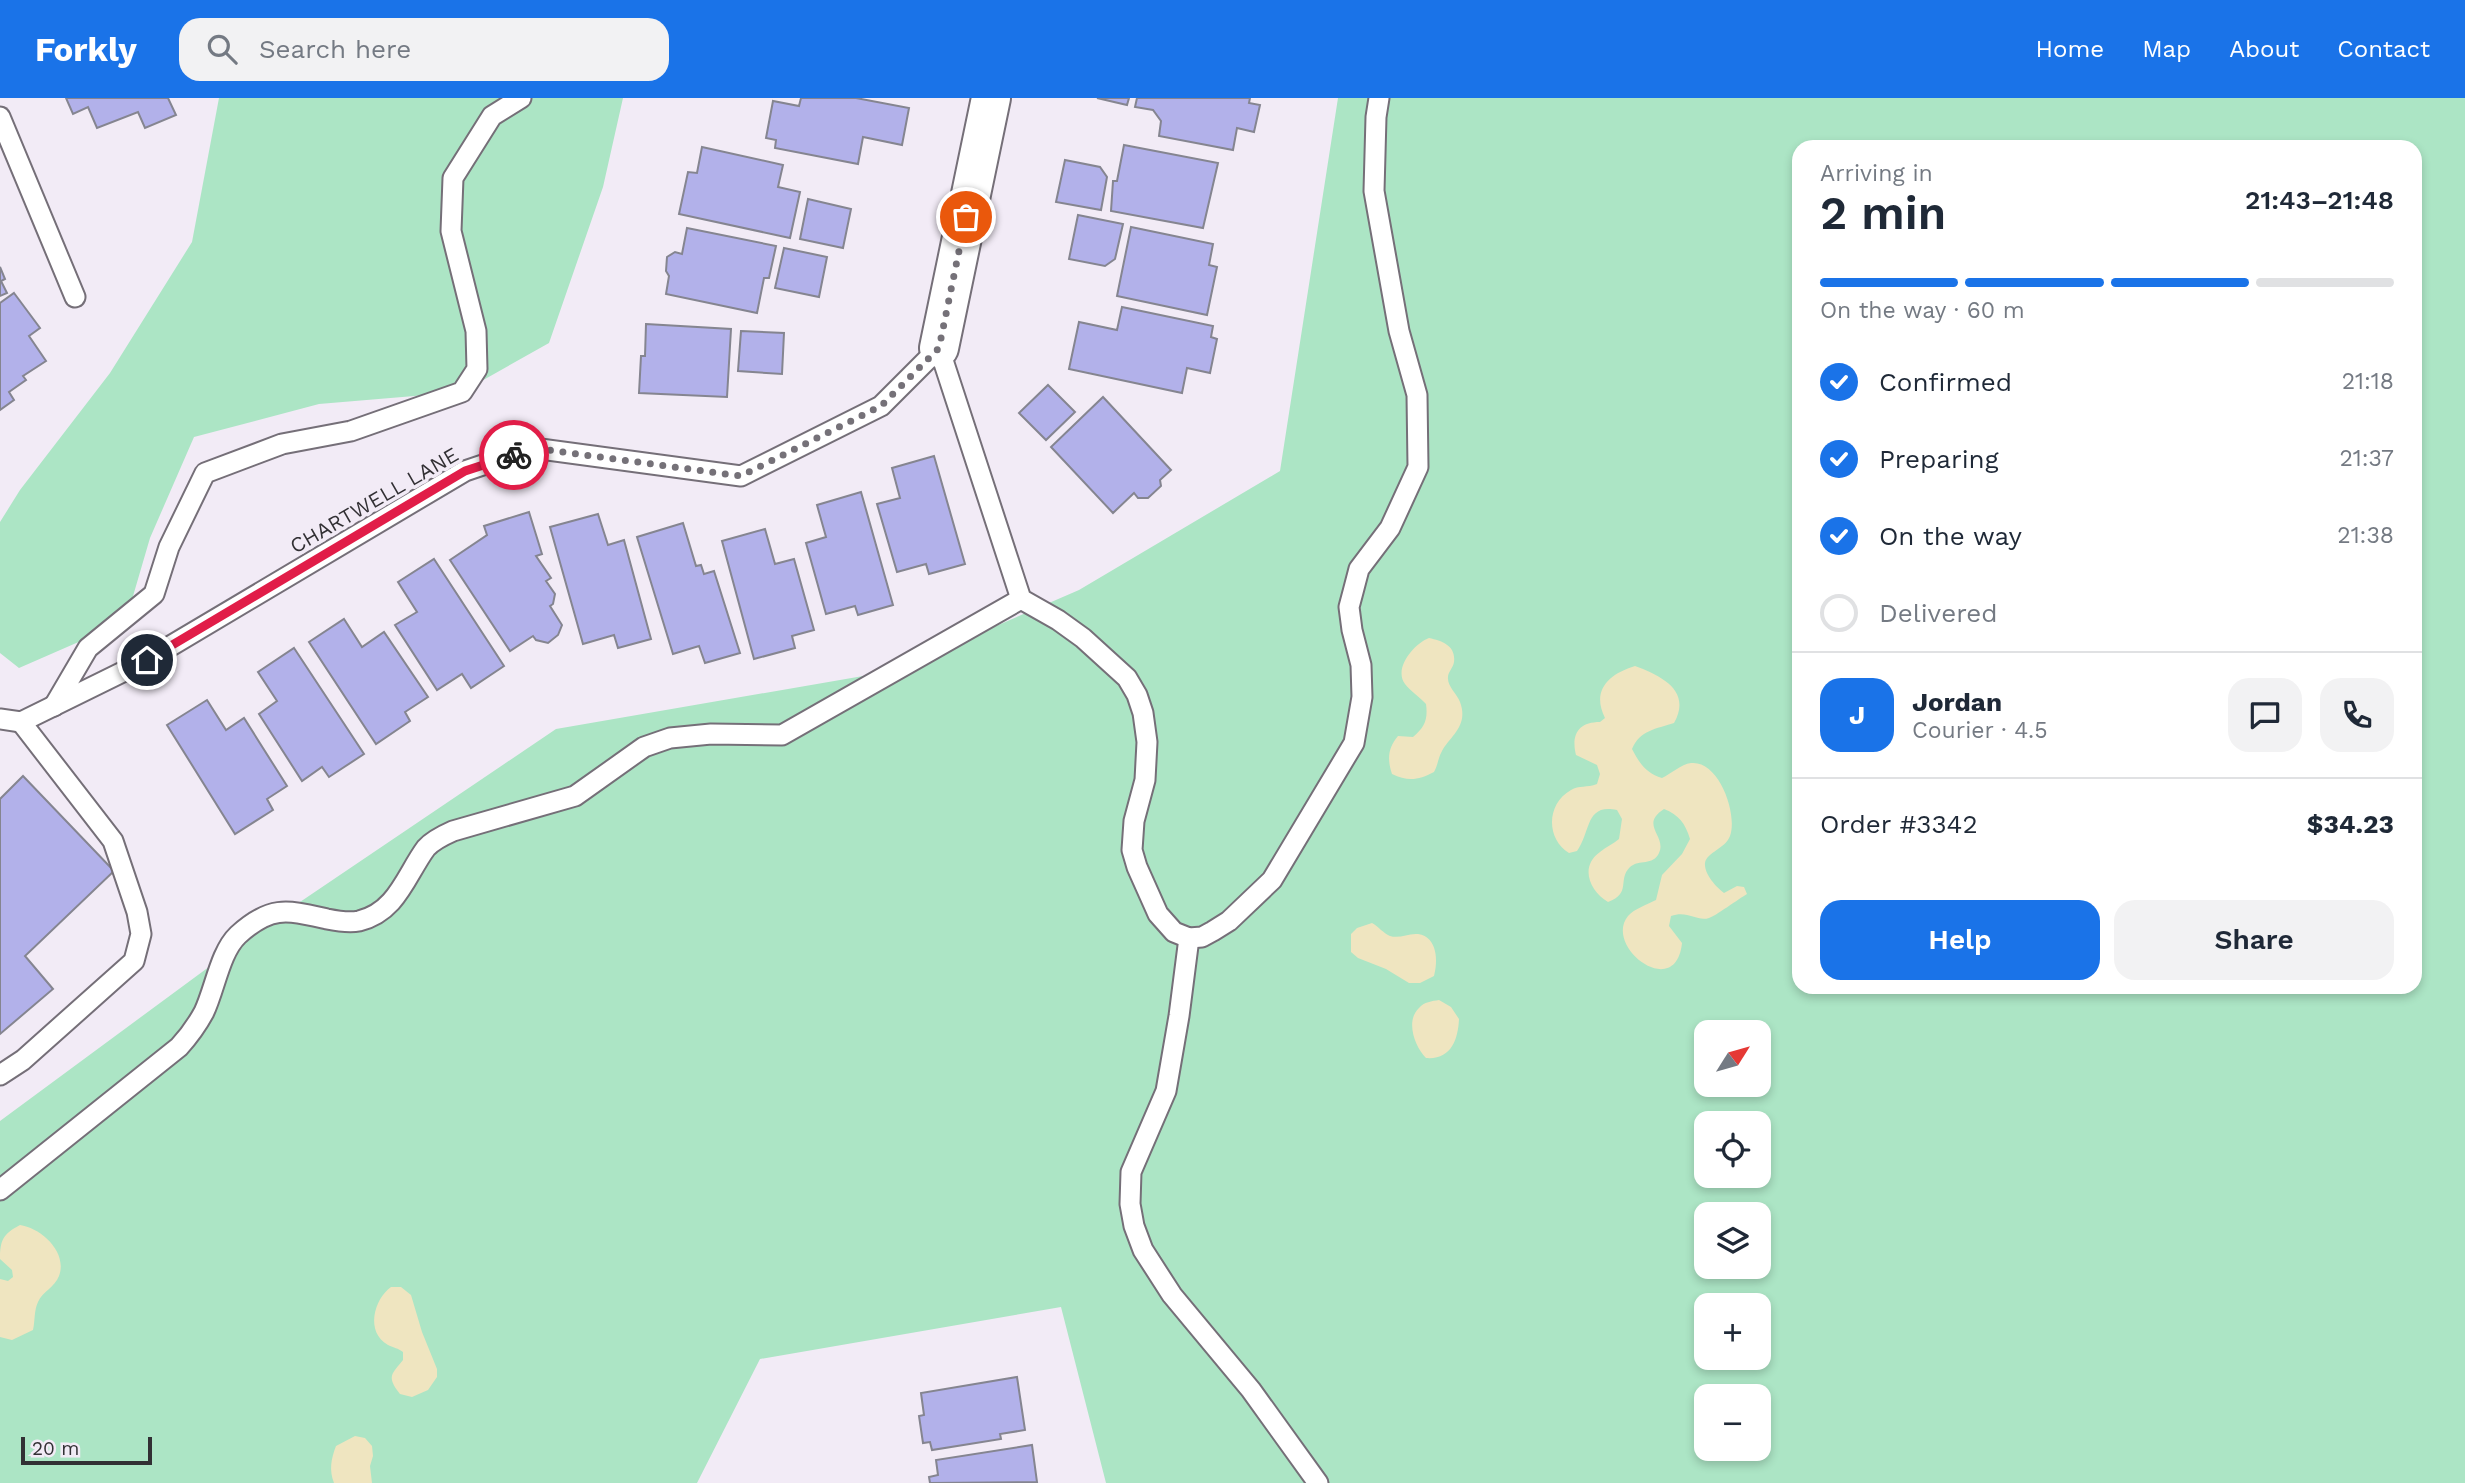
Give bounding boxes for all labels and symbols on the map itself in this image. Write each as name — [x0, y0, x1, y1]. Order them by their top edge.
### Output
pin — [936, 187, 996, 247]
courier — [479, 420, 549, 490]
street label: CHARTWELL LANE — [285, 442, 463, 558]
pin — [117, 630, 177, 690]
north arrow — [1694, 1020, 1771, 1097]
scale bar — [21, 1434, 152, 1466]

